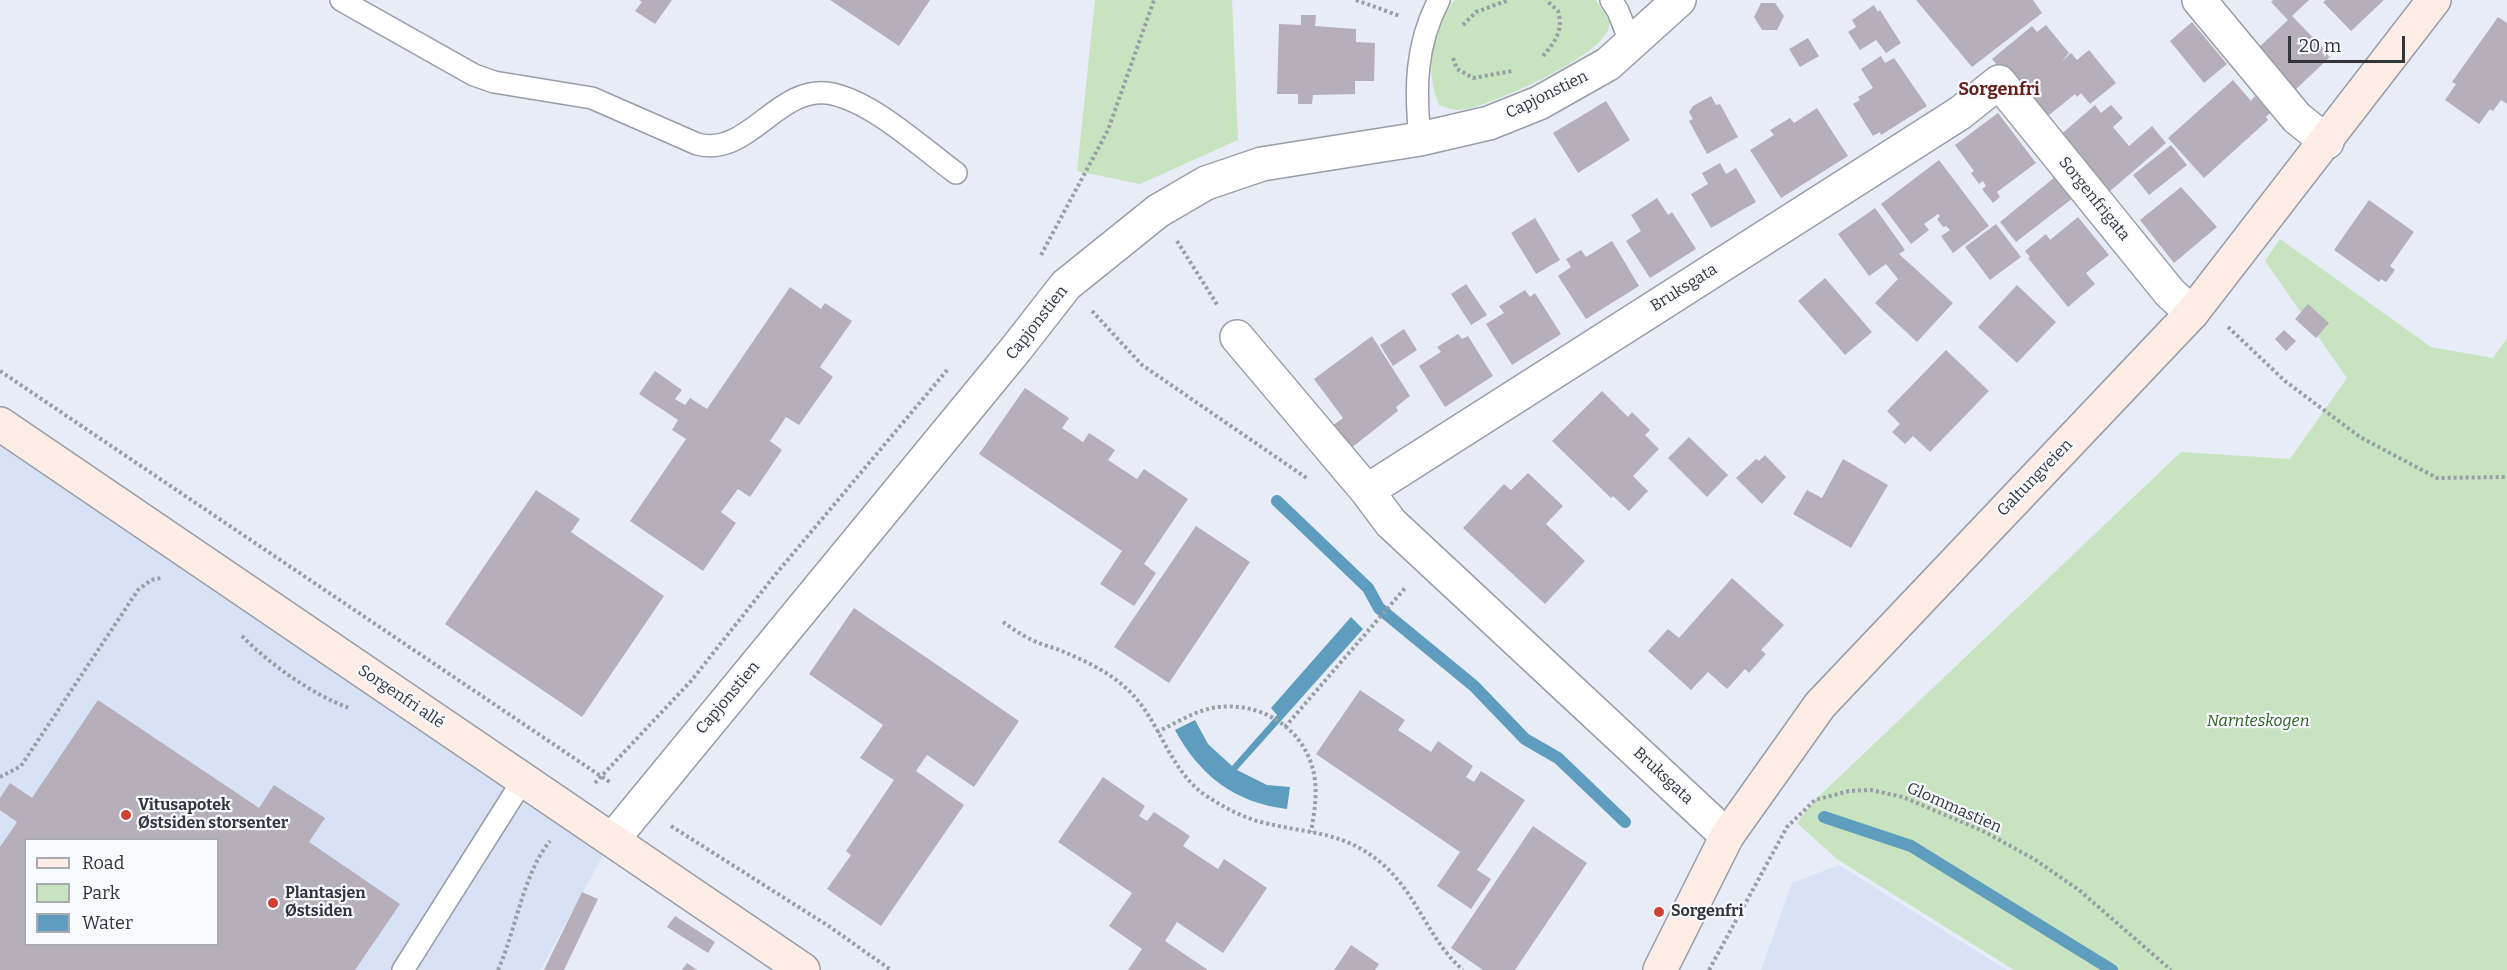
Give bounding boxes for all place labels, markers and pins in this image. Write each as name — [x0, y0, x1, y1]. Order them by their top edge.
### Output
place label: Vitusapotek Østsiden storsenter — [138, 796, 288, 834]
marker: Vitusapotek Østsiden storsenter — [119, 808, 133, 822]
place label: Plantasjen Østsiden — [285, 884, 366, 922]
marker: Plantasjen Østsiden — [266, 896, 280, 910]
place label: Sorgenfri — [1671, 902, 1744, 922]
marker: Sorgenfri — [1652, 905, 1666, 919]

